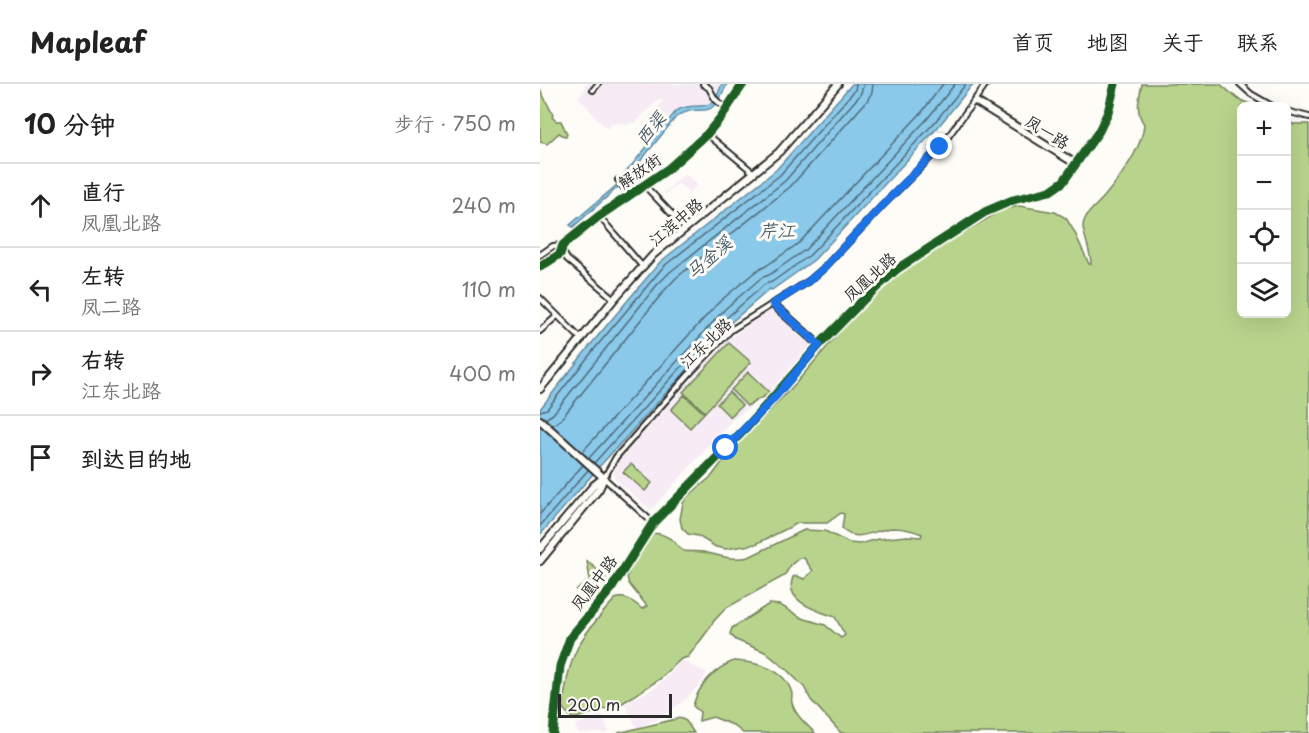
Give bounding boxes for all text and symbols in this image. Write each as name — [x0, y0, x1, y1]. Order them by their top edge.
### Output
text: Mapleaf — [30, 20, 146, 63]
text: 首页 — [1012, 25, 1054, 57]
text: 地图 — [1087, 25, 1129, 57]
text: 关于 — [1162, 25, 1204, 57]
text: 联系 — [1237, 25, 1279, 57]
map controls — [1237, 102, 1291, 318]
button: + — [1237, 102, 1291, 156]
text: 10 分钟 — [24, 104, 116, 143]
water label: 西渠 — [628, 104, 673, 150]
text: 步行 · 750 m — [394, 108, 516, 138]
street label: 凤一路 — [1021, 108, 1075, 154]
route end — [926, 133, 952, 159]
street label: 解放街 — [612, 146, 666, 194]
button: − — [1237, 156, 1291, 210]
text: 直行 — [81, 174, 125, 207]
icon: ahead — [24, 189, 57, 222]
text: 240 m — [451, 190, 516, 220]
street label: 江滨中路 — [643, 191, 707, 251]
text: 凤凰北路 — [81, 207, 161, 237]
button: locate — [1237, 210, 1291, 264]
water label: 芹江 — [759, 216, 796, 243]
water label: 马金溪 — [679, 228, 738, 285]
street label: 凤凰北路 — [837, 246, 901, 306]
text: 左转 — [81, 258, 125, 291]
button: layers — [1237, 264, 1291, 318]
icon: left — [24, 273, 57, 306]
text: 110 m — [462, 274, 516, 304]
text: 凤二路 — [81, 291, 141, 321]
street label: 江东北路 — [674, 311, 736, 373]
text: 右转 — [81, 342, 125, 375]
icon: right — [24, 357, 57, 390]
text: 400 m — [449, 358, 516, 388]
text: 江东北路 — [81, 375, 161, 405]
route start — [712, 434, 738, 460]
icon: arrive — [24, 441, 57, 474]
text: 到达目的地 — [81, 441, 191, 474]
street label: 凤凰中路 — [564, 549, 622, 615]
scale bar — [558, 691, 672, 718]
text: 200 m — [567, 692, 620, 716]

